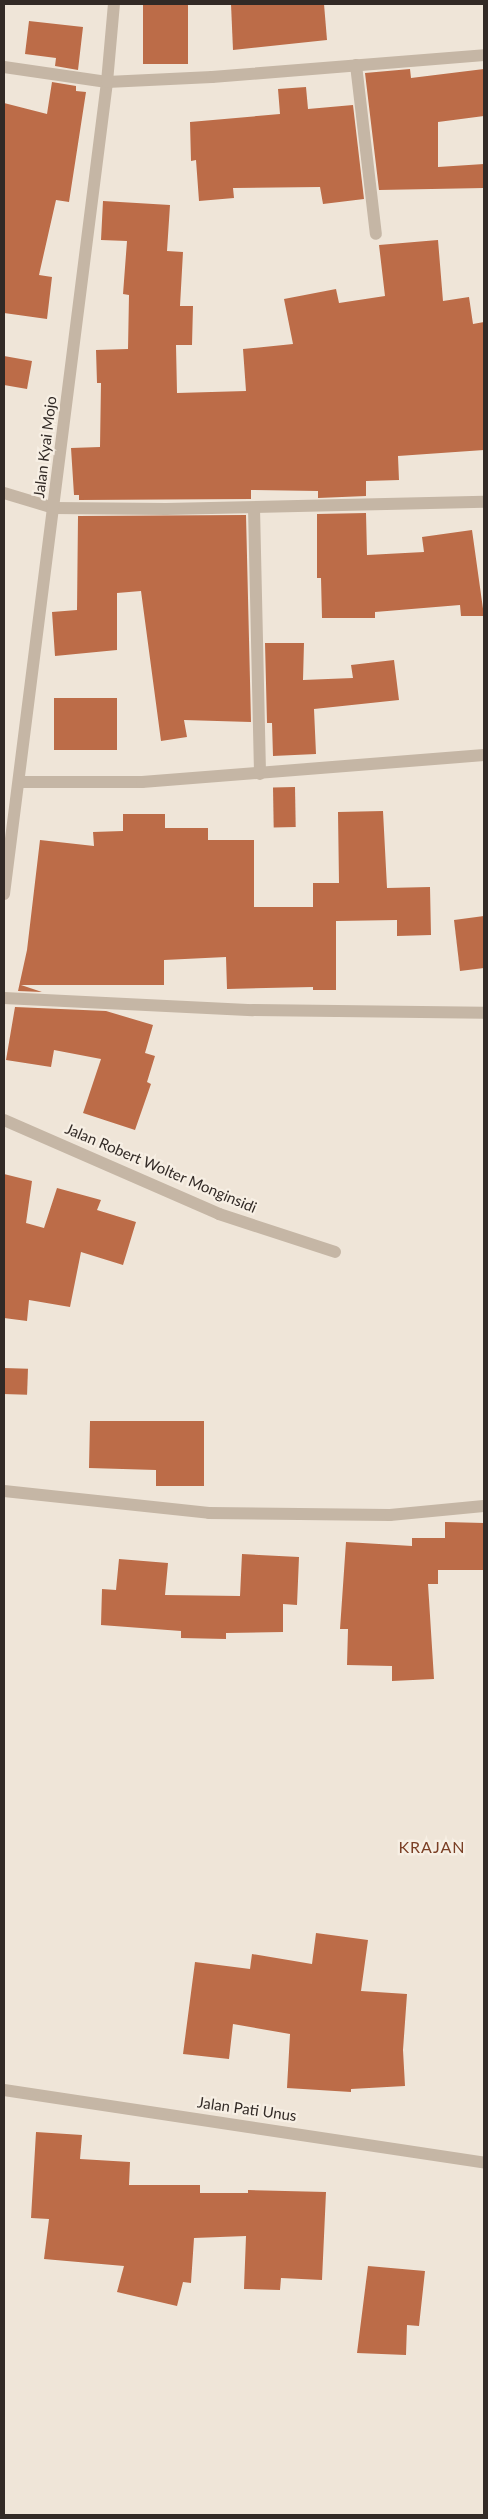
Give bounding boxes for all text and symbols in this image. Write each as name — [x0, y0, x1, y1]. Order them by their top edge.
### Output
street label: Jalan Kyai Mojo — [30, 395, 60, 499]
street label: Jalan Robert Wolter Monginsidi — [62, 1119, 260, 1217]
district label: KRAJAN — [398, 1837, 466, 1857]
street label: Jalan Pati Unus — [196, 2093, 298, 2125]

